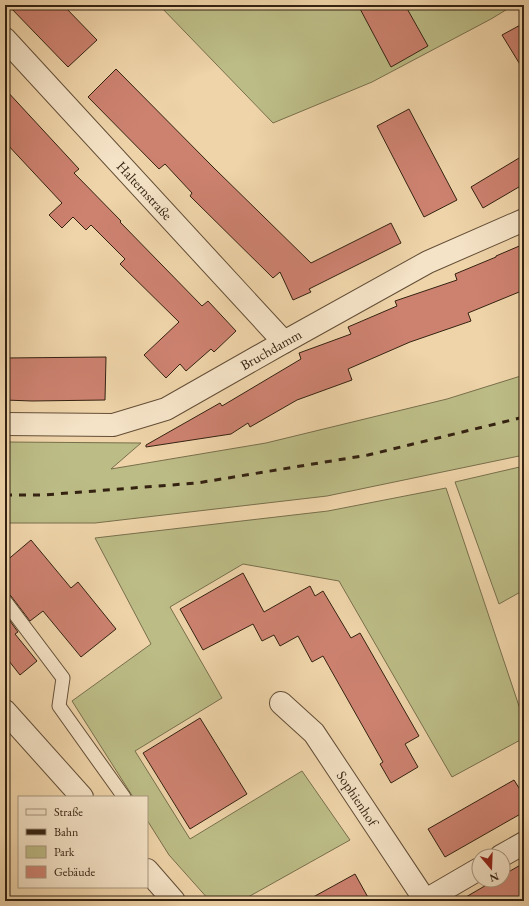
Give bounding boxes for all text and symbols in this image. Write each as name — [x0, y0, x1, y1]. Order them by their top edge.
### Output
street label: Halternstraße — [113, 157, 177, 224]
street label: Bruchdamm — [237, 325, 305, 374]
street label: Sophienhof — [333, 767, 383, 831]
legend — [18, 796, 148, 888]
text: Straße — [54, 804, 83, 820]
text: Bahn — [54, 824, 79, 840]
text: Park — [54, 844, 75, 860]
north arrow — [471, 848, 511, 888]
text: Gebäude — [54, 864, 96, 880]
text: N — [488, 869, 501, 886]

